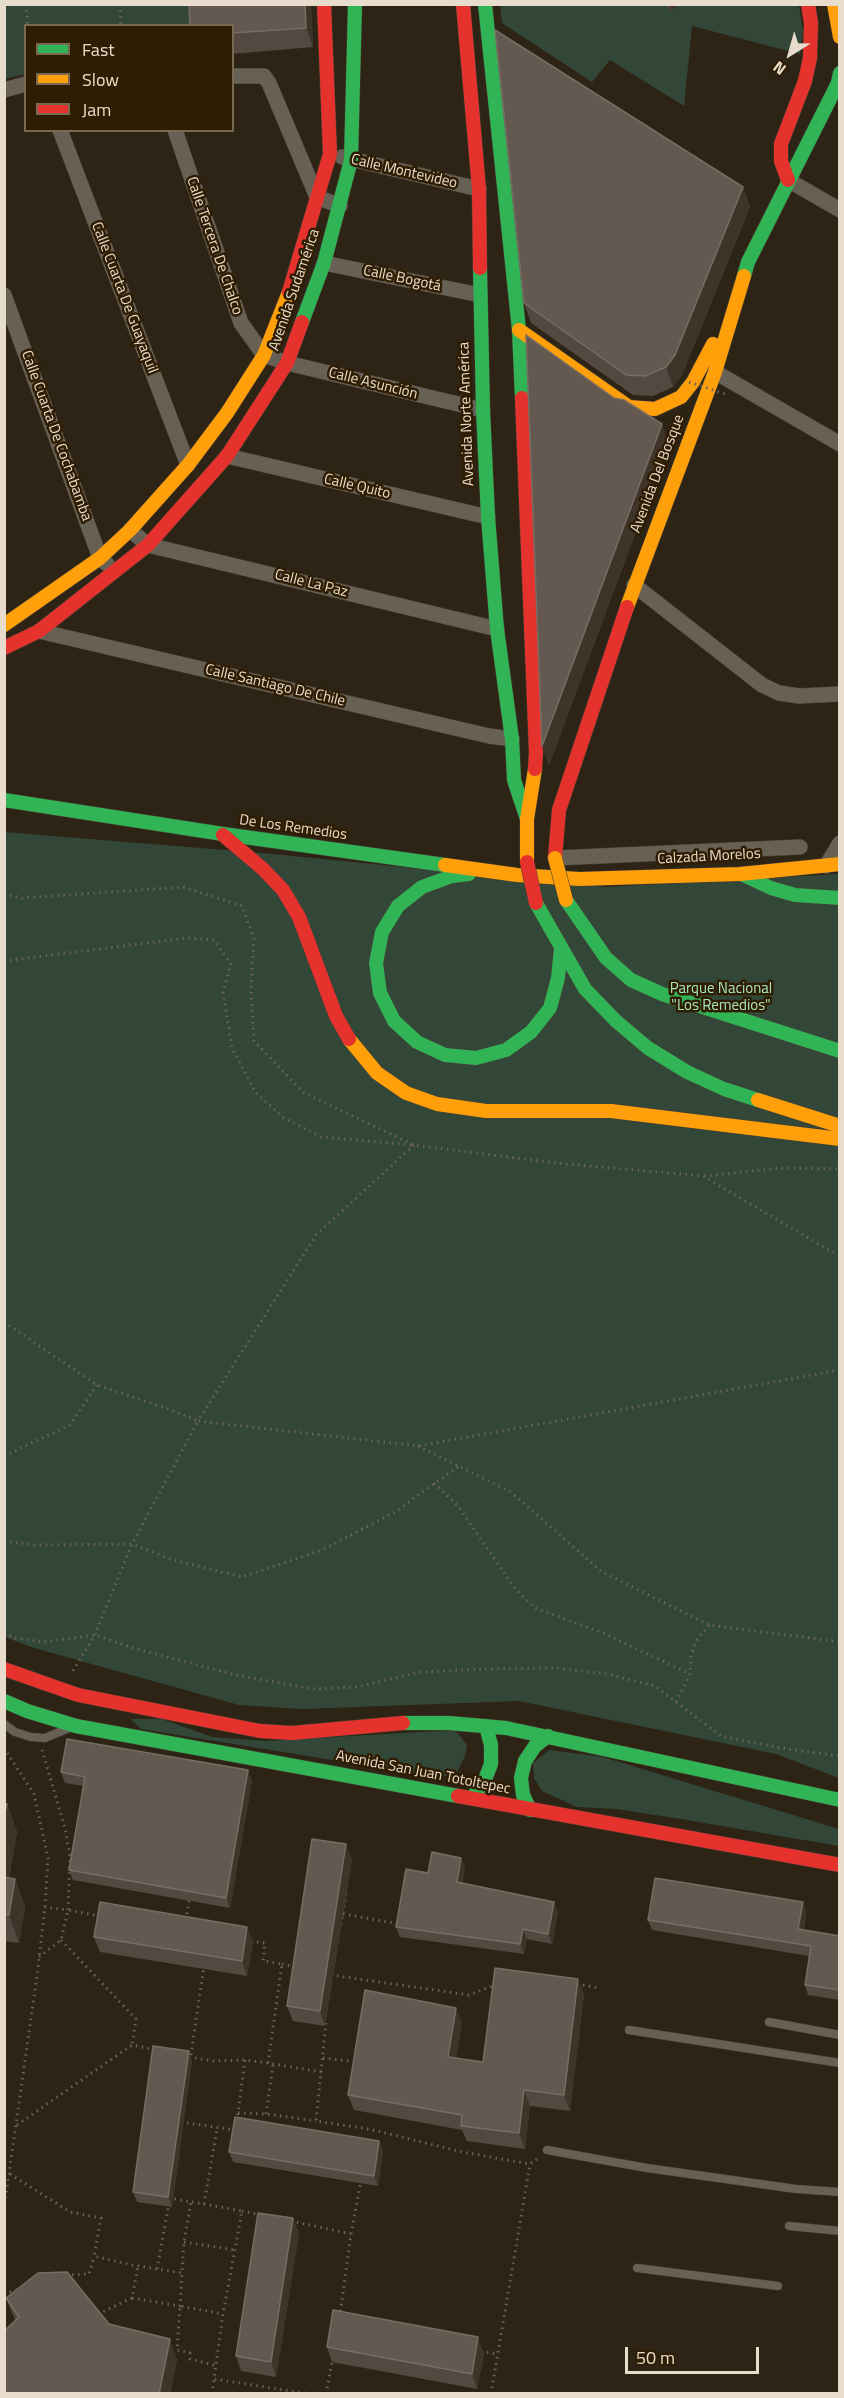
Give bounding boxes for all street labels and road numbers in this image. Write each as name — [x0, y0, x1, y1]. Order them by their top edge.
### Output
street label: Calle Montevideo — [349, 151, 459, 193]
street label: Calle Tercera De Chalco — [182, 175, 246, 317]
street label: Calle Cuarta De Guayaquil — [87, 220, 161, 376]
street label: Avenida Sudamérica — [266, 227, 324, 353]
street label: Calle Bogotá — [361, 262, 443, 296]
street label: Avenida Norte América — [455, 342, 479, 486]
street label: Calle Cuarta De Cochabamba — [17, 348, 95, 524]
street label: Calle Asunción — [327, 364, 419, 404]
street label: Avenida Del Bosque — [627, 412, 689, 536]
street label: Calle Quito — [322, 471, 392, 503]
street label: Calle La Paz — [273, 566, 349, 602]
street label: Calle Santiago De Chile — [203, 661, 347, 711]
street label: De Los Remedios — [238, 812, 348, 844]
street label: Calzada Morelos — [657, 845, 761, 869]
street label: Avenida San Juan Totoltepec — [334, 1747, 512, 1799]

